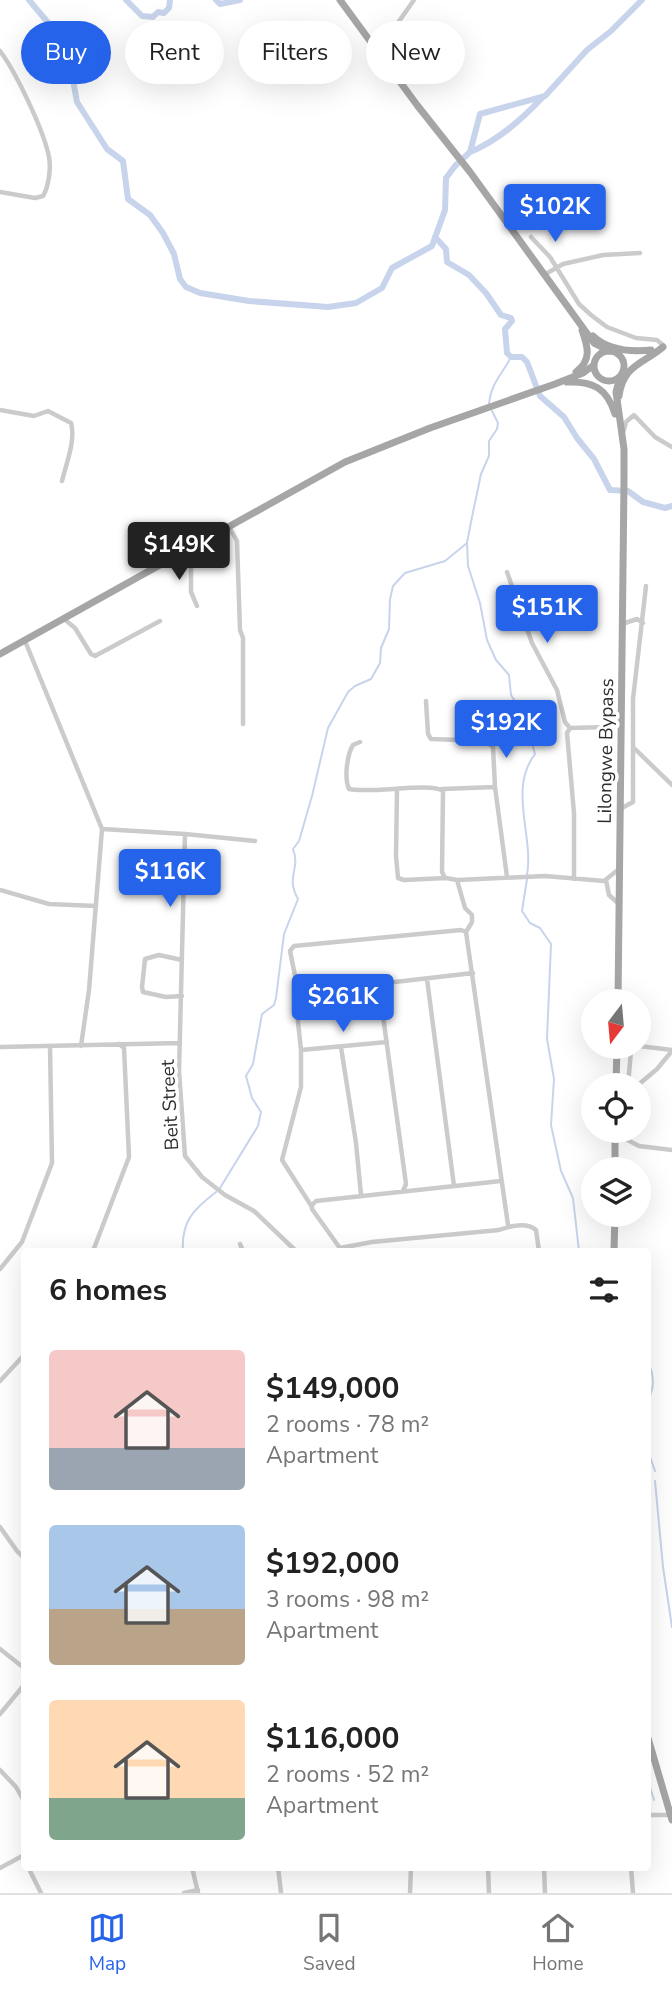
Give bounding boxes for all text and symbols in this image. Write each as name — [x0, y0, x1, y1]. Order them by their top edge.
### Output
chip: Buy — [21, 21, 111, 84]
chip: Rent — [125, 21, 224, 84]
chip: Filters — [238, 21, 352, 84]
chip: New — [366, 21, 465, 84]
pin: $102K — [506, 184, 604, 244]
text: $102K — [520, 191, 590, 222]
pin: $149K — [130, 522, 228, 582]
text: $149K — [144, 529, 214, 560]
pin: $151K — [498, 586, 596, 645]
text: $151K — [512, 592, 582, 623]
street label: Lilongwe Bypass — [592, 678, 620, 824]
pin: $192K — [457, 700, 555, 760]
text: $192K — [471, 707, 541, 738]
pin: $116K — [121, 850, 219, 909]
text: $116K — [135, 856, 205, 887]
pin: $261K — [294, 974, 392, 1034]
text: $261K — [308, 981, 378, 1012]
north arrow — [581, 989, 651, 1059]
map controls — [581, 989, 651, 1227]
street label: Beit Street — [155, 1059, 185, 1151]
button: locate — [581, 1073, 651, 1143]
button: layers — [581, 1157, 651, 1227]
text: 6 homes — [49, 1270, 167, 1311]
icon: filters — [585, 1271, 623, 1309]
text: $149,000 — [266, 1368, 399, 1409]
icon: home — [105, 1378, 189, 1462]
text: 2 rooms · 78 m² — [266, 1409, 429, 1440]
text: Apartment — [266, 1440, 378, 1471]
text: $192,000 — [266, 1543, 399, 1584]
icon: home — [105, 1553, 189, 1637]
text: 3 rooms · 98 m² — [266, 1584, 429, 1615]
text: Apartment — [266, 1615, 378, 1646]
text: $116,000 — [266, 1718, 399, 1759]
icon: home — [105, 1728, 189, 1812]
text: 2 rooms · 52 m² — [266, 1759, 429, 1790]
text: Apartment — [266, 1790, 378, 1821]
tab: Map — [88, 1909, 126, 1977]
tab: Saved — [303, 1909, 356, 1977]
tab: Home — [532, 1909, 584, 1977]

